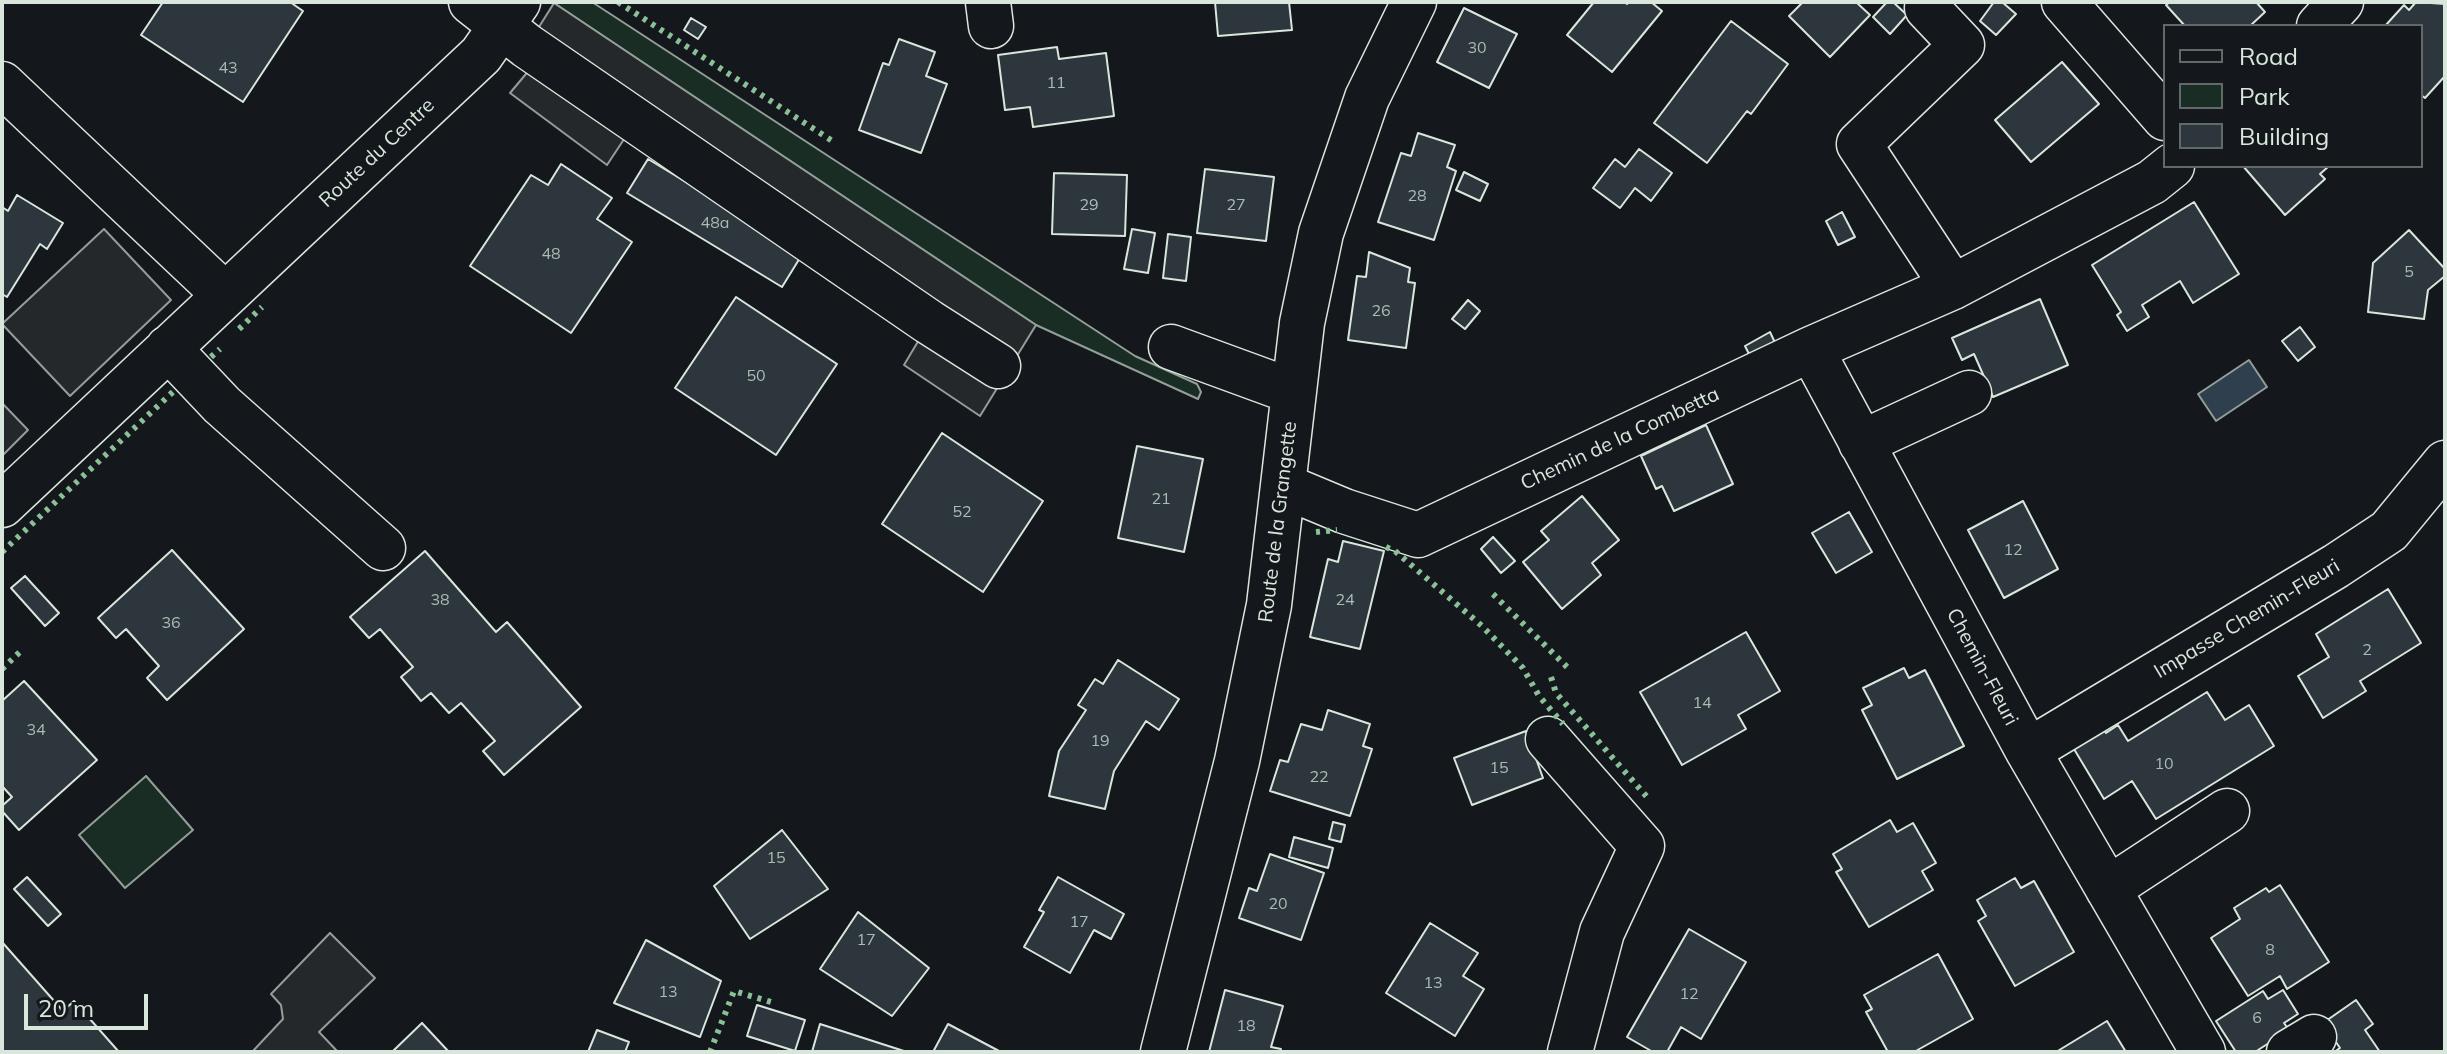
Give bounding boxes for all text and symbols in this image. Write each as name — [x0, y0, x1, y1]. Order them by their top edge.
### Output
legend — [2163, 24, 2423, 168]
house number: 30 — [1467, 38, 1487, 58]
text: Road — [2239, 41, 2298, 71]
house number: 43 — [218, 58, 238, 78]
house number: 11 — [1046, 73, 1066, 93]
text: Park — [2239, 81, 2290, 111]
street label: Route du Centre — [314, 93, 440, 213]
text: Building — [2239, 121, 2329, 151]
house number: 28 — [1407, 186, 1427, 206]
house number: 29 — [1079, 195, 1099, 215]
house number: 27 — [1226, 195, 1246, 215]
house number: 48a — [701, 213, 729, 233]
house number: 48 — [541, 244, 561, 264]
house number: 5 — [2404, 262, 2414, 282]
house number: 26 — [1371, 301, 1391, 321]
house number: 50 — [746, 366, 766, 386]
street label: Chemin de la Combetta — [1517, 382, 1723, 496]
street label: Route de la Grangette — [1254, 420, 1302, 624]
house number: 21 — [1151, 489, 1171, 509]
house number: 52 — [952, 502, 972, 522]
house number: 12 — [2003, 540, 2023, 560]
street label: Impasse Chemin-Fleuri — [2150, 554, 2344, 684]
house number: 38 — [430, 590, 450, 610]
house number: 24 — [1335, 590, 1355, 610]
street label: Chemin-Fleuri — [1941, 604, 2023, 730]
house number: 36 — [161, 613, 181, 633]
house number: 2 — [2362, 640, 2372, 660]
house number: 14 — [1692, 693, 1712, 713]
house number: 34 — [26, 720, 46, 740]
house number: 19 — [1090, 731, 1110, 751]
house number: 10 — [2154, 754, 2174, 774]
house number: 15 — [1489, 758, 1509, 778]
house number: 22 — [1309, 767, 1329, 787]
house number: 15 — [766, 848, 786, 868]
house number: 20 — [1268, 894, 1288, 914]
house number: 17 — [1069, 912, 1089, 932]
house number: 17 — [856, 930, 876, 950]
house number: 8 — [2265, 940, 2275, 960]
house number: 13 — [1423, 973, 1443, 993]
scale bar — [28, 978, 152, 1028]
house number: 13 — [658, 982, 678, 1002]
house number: 12 — [1679, 984, 1699, 1004]
text: 20 m — [38, 993, 94, 1023]
house number: 6 — [2252, 1008, 2262, 1028]
house number: 18 — [1236, 1016, 1256, 1036]

